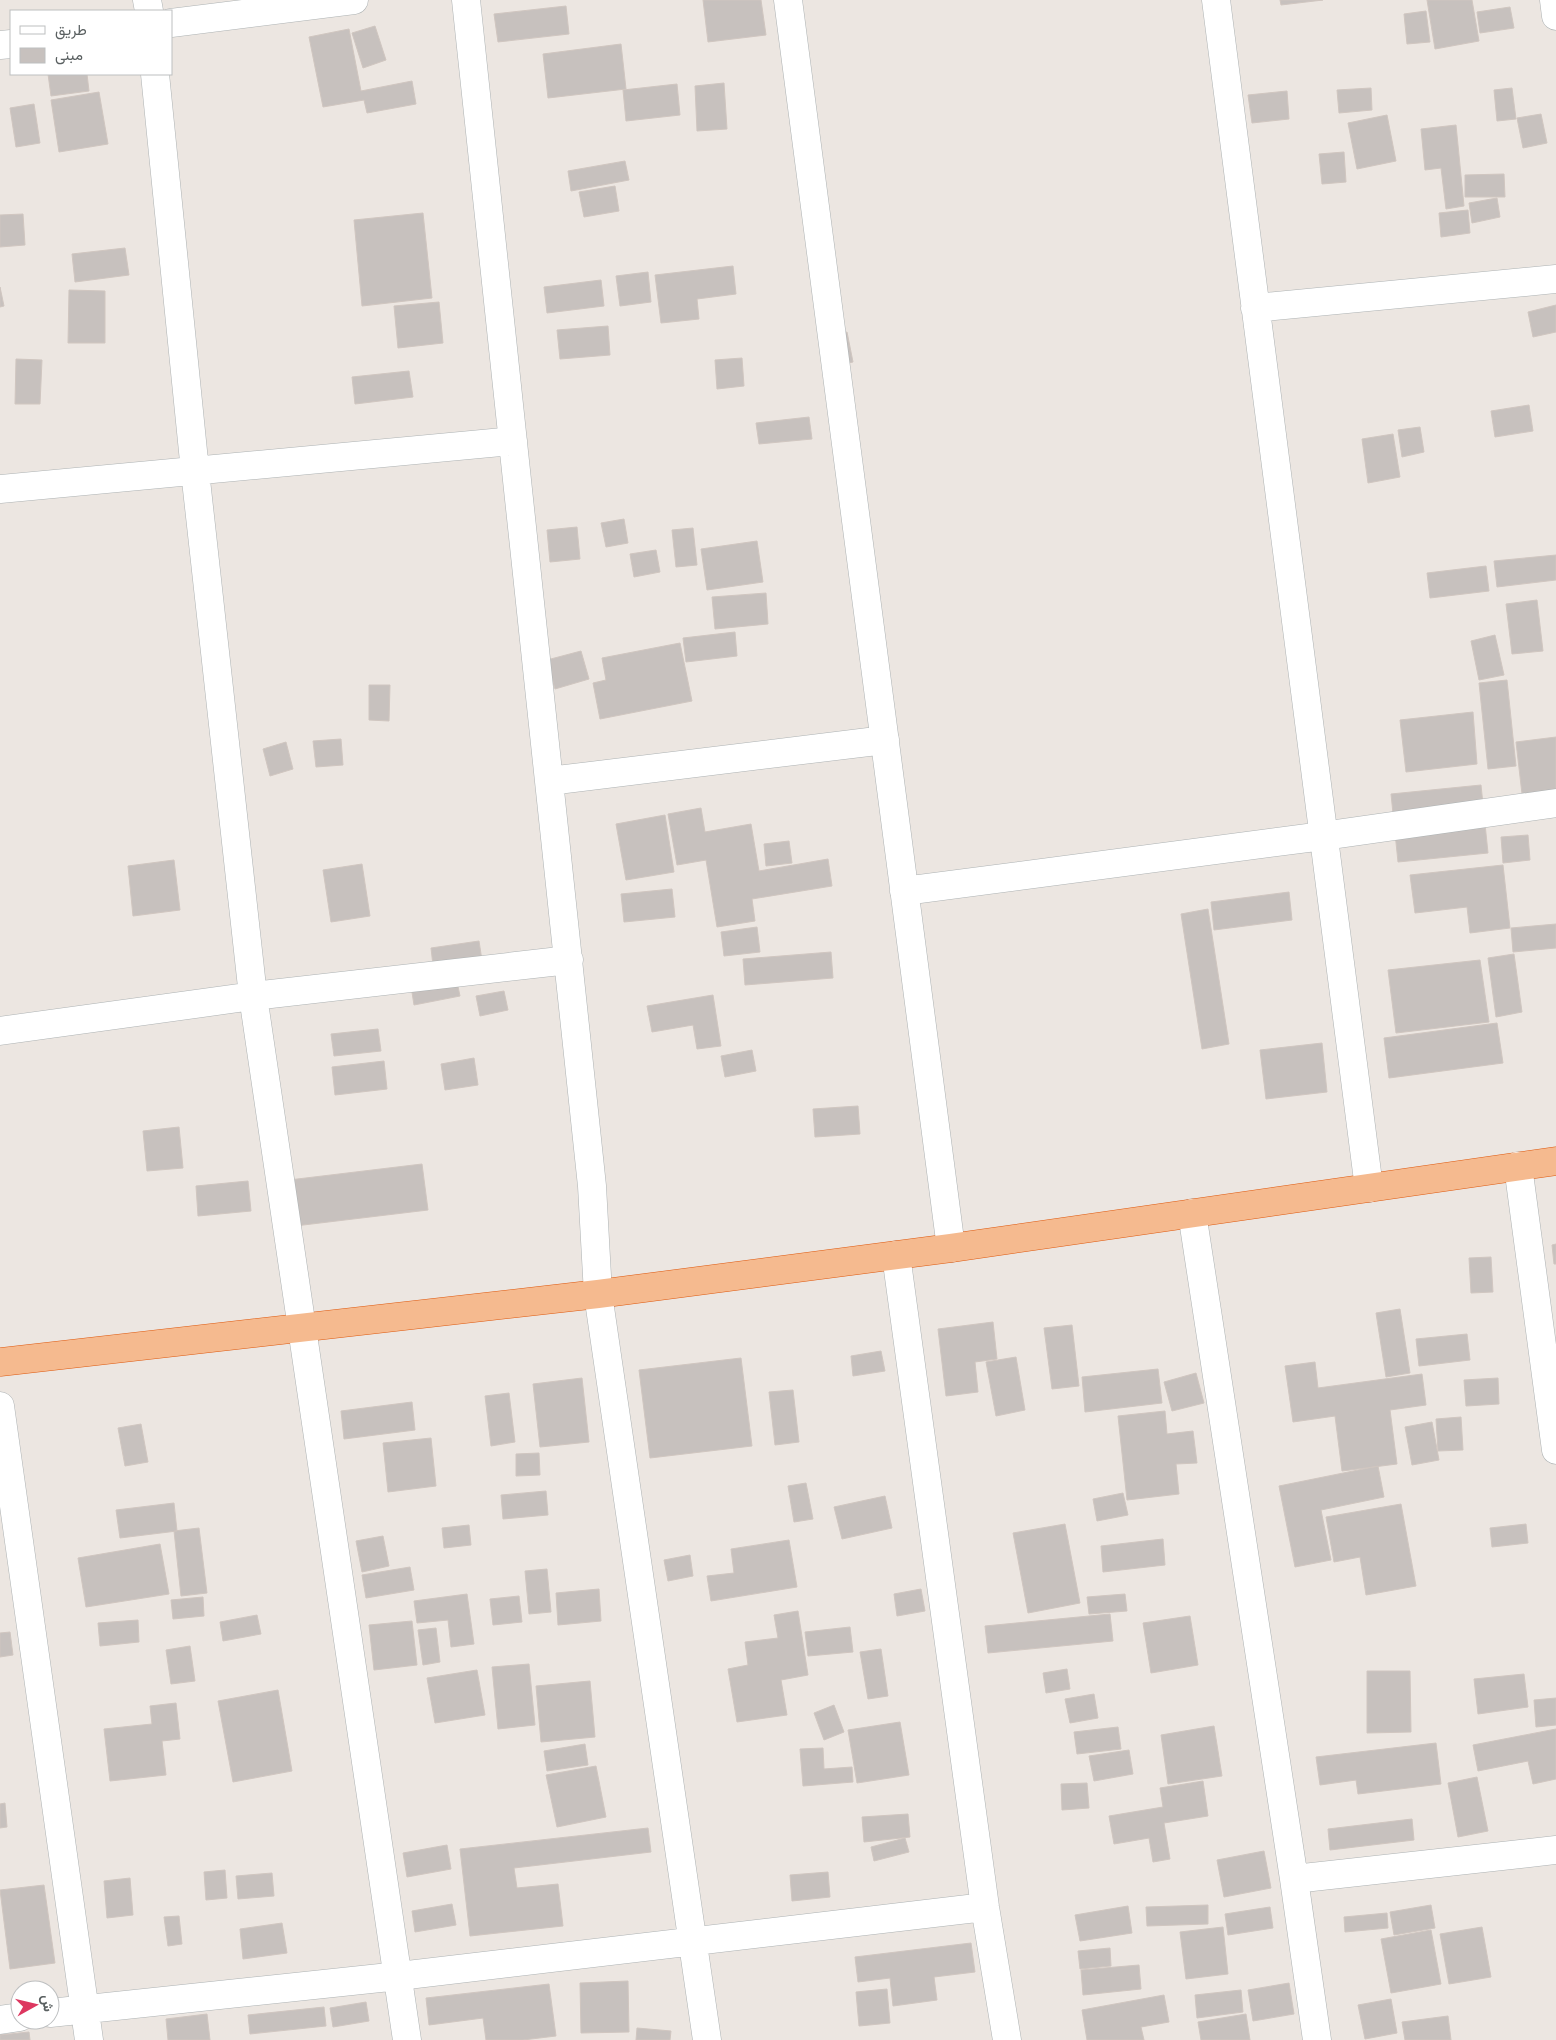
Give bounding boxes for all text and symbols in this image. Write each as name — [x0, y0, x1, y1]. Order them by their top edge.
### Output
legend — [10, 10, 172, 75]
text: طريق — [55, 20, 87, 40]
text: مبنى — [55, 45, 83, 65]
north arrow — [10, 1980, 60, 2030]
text: ش — [38, 1994, 58, 2013]

